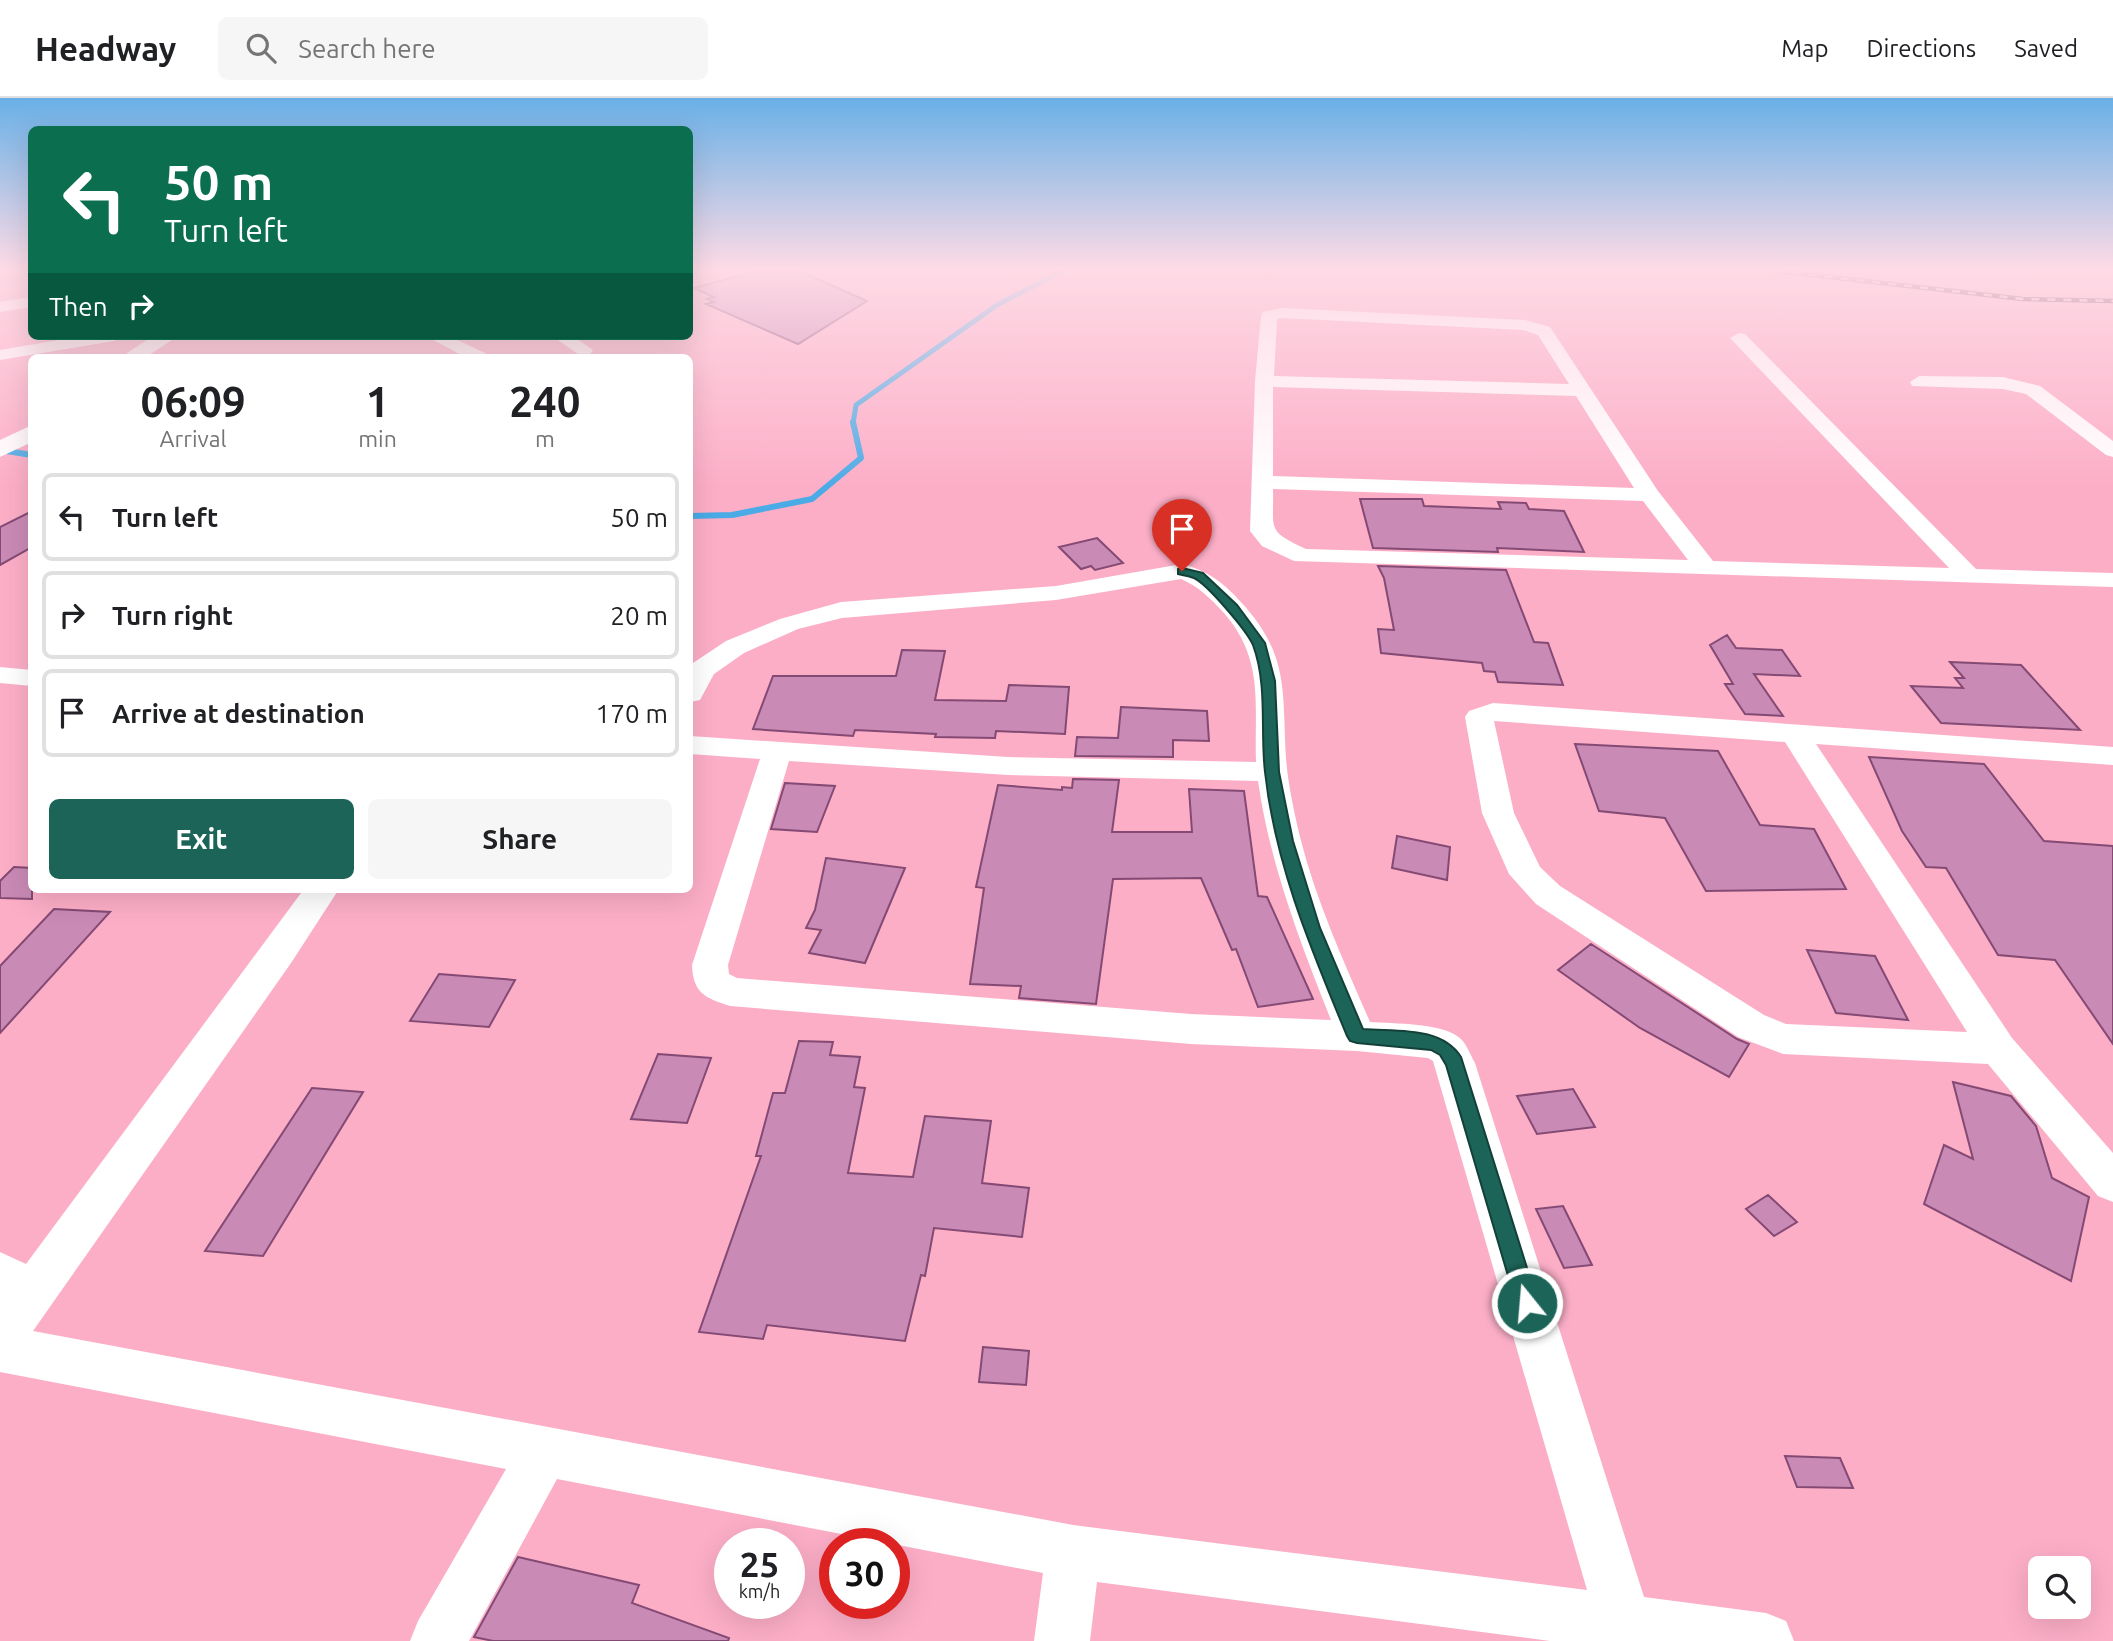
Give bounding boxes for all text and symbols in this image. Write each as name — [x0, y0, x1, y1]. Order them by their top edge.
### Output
search box — [218, 17, 708, 80]
icon: search — [242, 29, 280, 67]
text: Headway — [35, 30, 176, 67]
text: Search here — [298, 34, 436, 63]
text: Map — [1781, 35, 1828, 62]
text: Directions — [1866, 35, 1976, 62]
text: Saved — [2014, 35, 2078, 62]
icon: left — [49, 154, 140, 245]
text: 50 m — [164, 154, 273, 209]
text: Turn left — [164, 212, 288, 248]
icon: right — [122, 287, 160, 325]
text: Then — [49, 292, 108, 321]
text: 06:09 — [141, 378, 246, 425]
text: 1 — [366, 378, 389, 425]
text: 240 — [509, 378, 580, 425]
text: Arrival — [160, 426, 227, 451]
text: min — [358, 426, 397, 451]
text: m — [535, 426, 555, 451]
icon: left — [53, 498, 91, 536]
pin — [1152, 499, 1212, 571]
text: Turn left — [112, 503, 218, 532]
text: 50 m — [610, 503, 668, 532]
icon: arrive — [1163, 510, 1201, 548]
icon: right — [53, 596, 91, 634]
text: Turn right — [112, 601, 233, 630]
text: 20 m — [610, 601, 668, 630]
icon: arrive — [53, 694, 91, 732]
text: Arrive at destination — [112, 699, 365, 728]
text: 170 m — [596, 699, 668, 728]
button: Exit — [49, 799, 354, 879]
button: Share — [368, 799, 672, 879]
position arrow — [1490, 1266, 1564, 1340]
speed limit sign: 30 — [819, 1528, 910, 1619]
text: 25 — [740, 1544, 779, 1584]
map controls — [2028, 1556, 2091, 1619]
button: search — [2028, 1556, 2091, 1619]
text: km/h — [739, 1581, 780, 1601]

